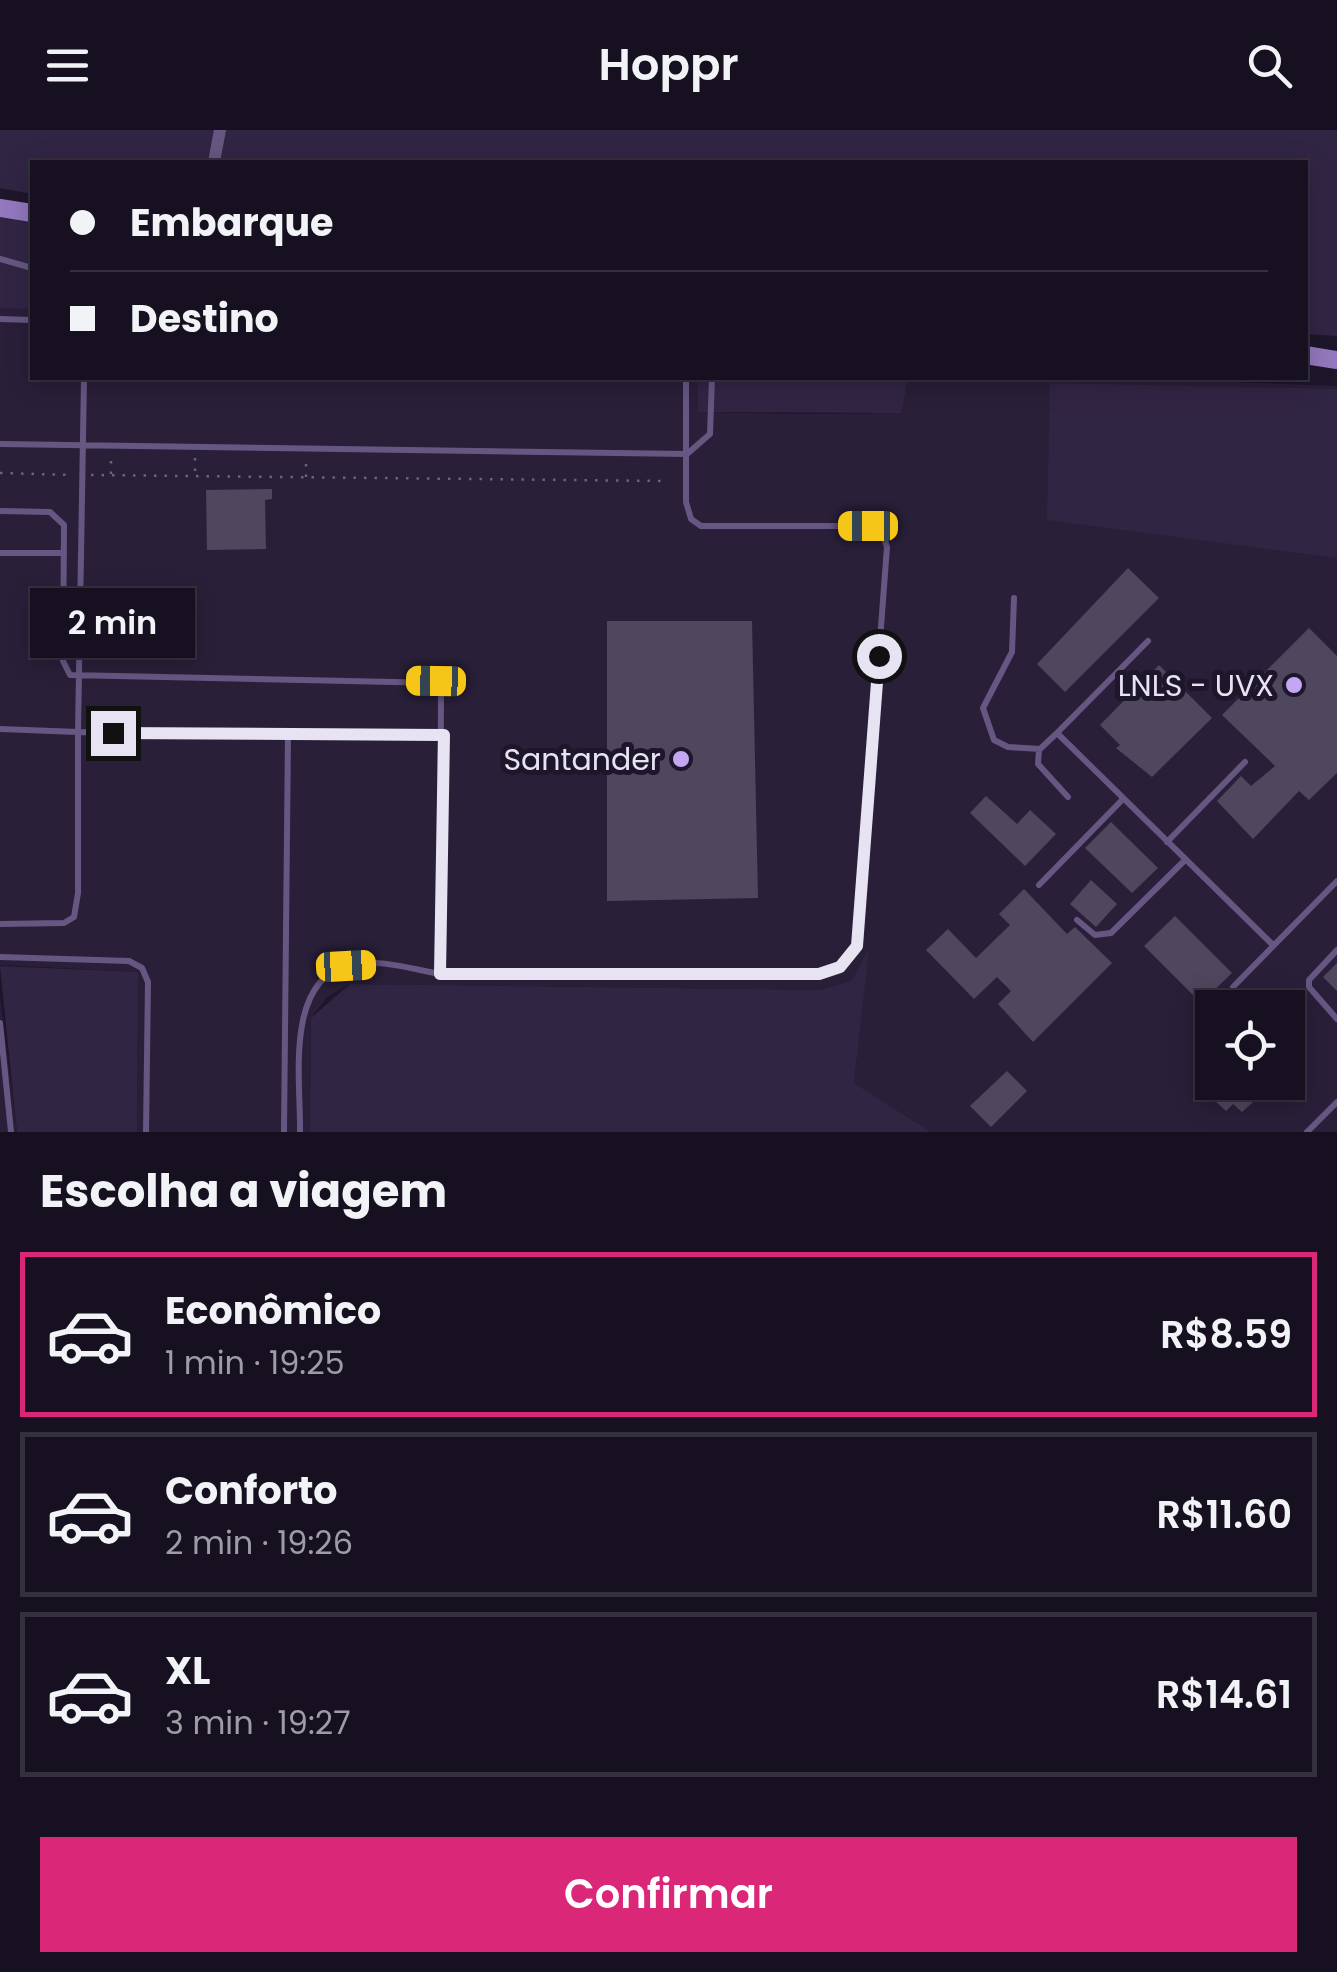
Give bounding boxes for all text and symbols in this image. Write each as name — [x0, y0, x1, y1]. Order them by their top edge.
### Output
text: Hoppr — [598, 33, 739, 96]
icon: menu — [40, 38, 95, 93]
icon: search — [1242, 38, 1297, 93]
text: Embarque — [130, 196, 334, 249]
text: Destino — [130, 292, 279, 345]
car — [838, 511, 898, 541]
callout: 2 min — [31, 588, 196, 658]
text: 2 min — [68, 600, 157, 645]
route start — [857, 634, 902, 679]
place label: LNLS - UVX — [1118, 664, 1274, 707]
car — [406, 665, 466, 697]
marker: LNLS - UVX — [1283, 674, 1305, 696]
route end — [91, 711, 136, 756]
place label: Santander — [503, 738, 661, 781]
marker: Santander — [670, 748, 692, 770]
car — [315, 949, 377, 983]
map controls — [1195, 990, 1305, 1100]
button: locate — [1195, 990, 1305, 1100]
text: Escolha a viagem — [40, 1160, 447, 1223]
text: Econômico — [165, 1284, 381, 1337]
icon: car — [45, 1290, 135, 1380]
text: R$8.59 — [1160, 1308, 1292, 1361]
text: 1 min · 19:25 — [165, 1340, 345, 1385]
text: Conforto — [165, 1464, 338, 1517]
icon: car — [45, 1470, 135, 1560]
text: R$11.60 — [1157, 1488, 1292, 1541]
text: 2 min · 19:26 — [165, 1520, 353, 1565]
text: XL — [165, 1644, 210, 1697]
icon: car — [45, 1650, 135, 1740]
text: R$14.61 — [1156, 1668, 1292, 1721]
text: 3 min · 19:27 — [165, 1700, 351, 1745]
button: Confirmar — [40, 1837, 1297, 1952]

